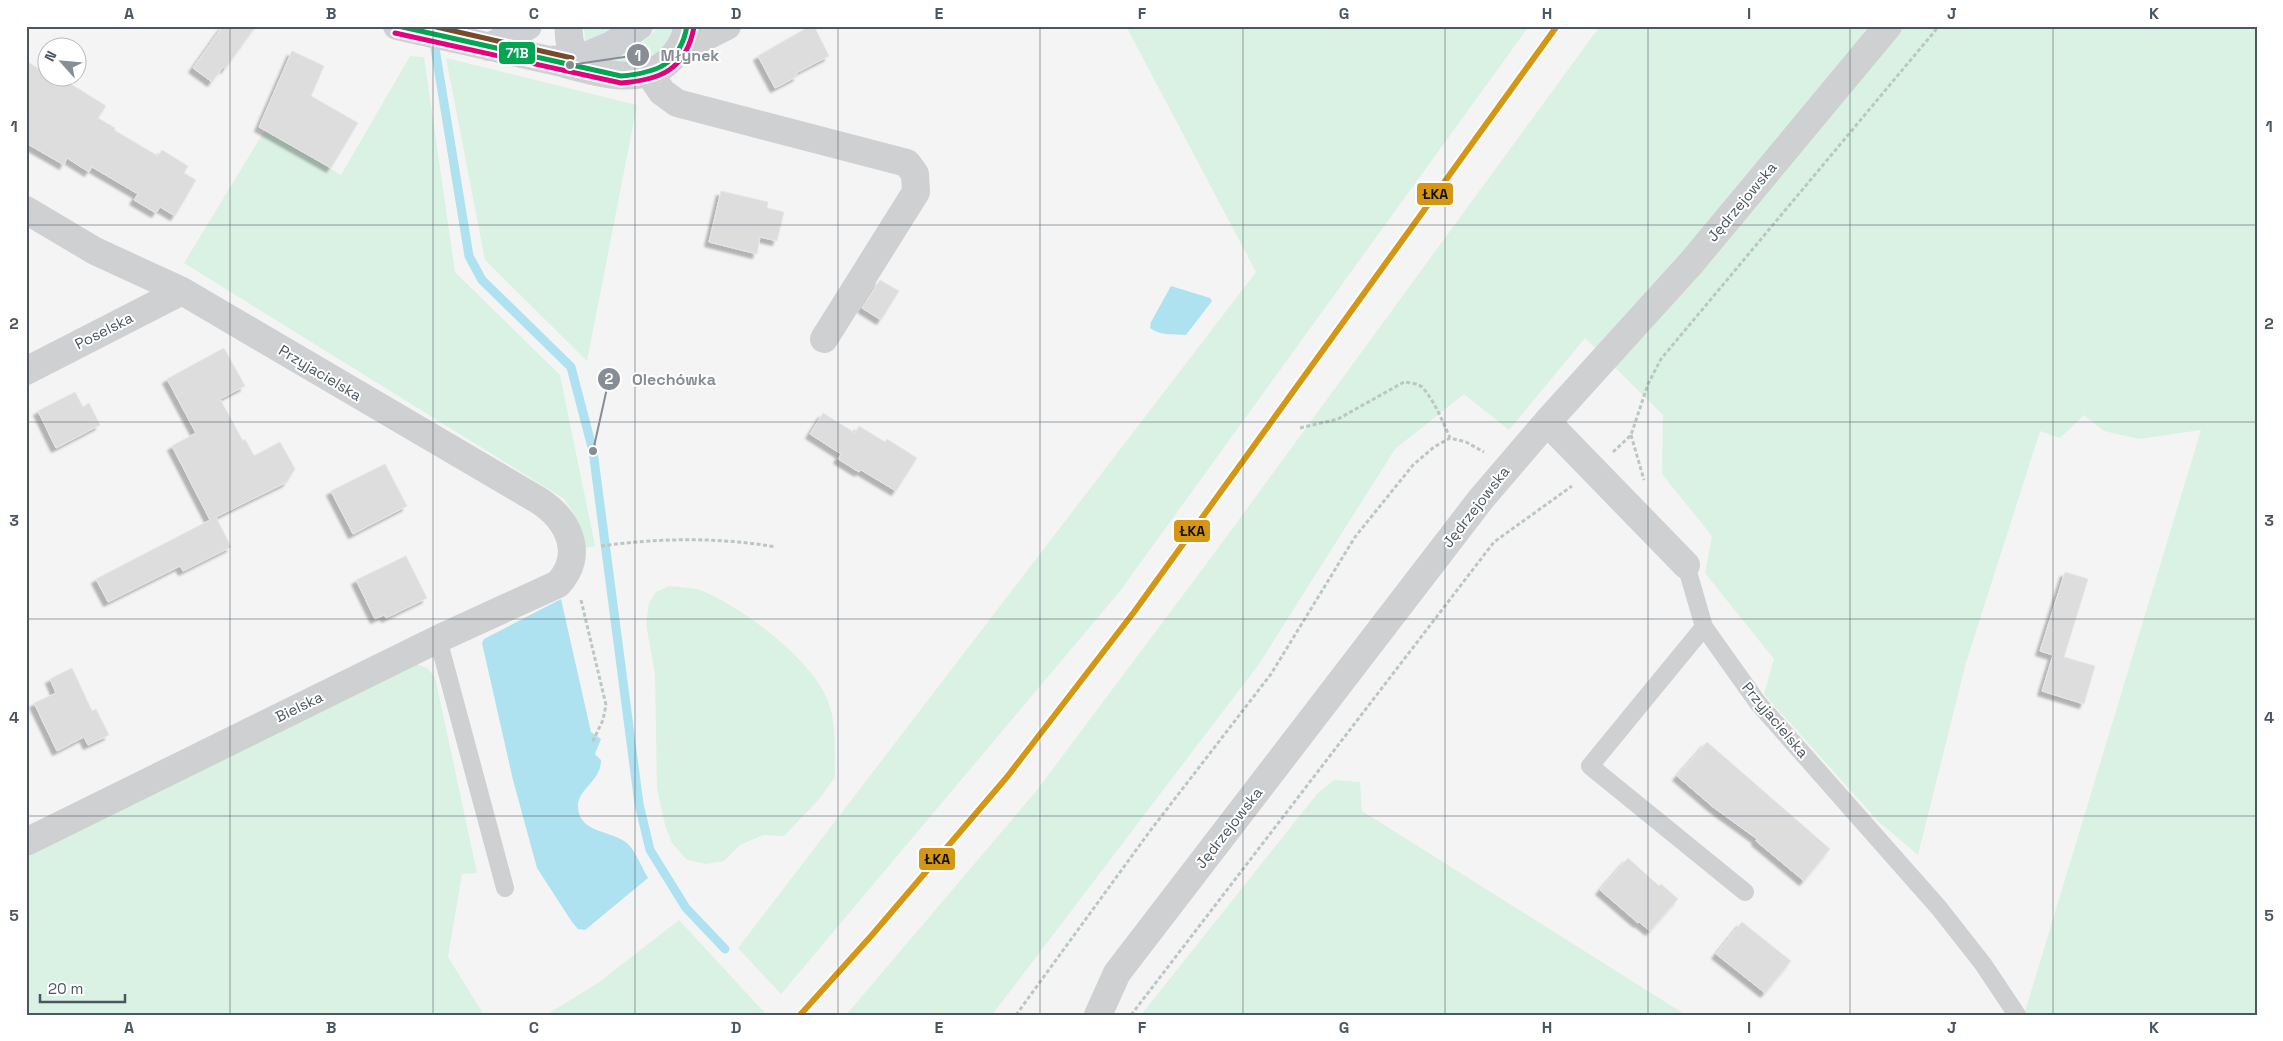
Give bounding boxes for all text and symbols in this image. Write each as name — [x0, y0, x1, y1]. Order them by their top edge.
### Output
text: A — [124, 3, 134, 24]
text: B — [326, 3, 336, 24]
text: C — [529, 3, 539, 24]
text: D — [731, 3, 741, 24]
text: E — [935, 3, 944, 24]
text: F — [1138, 3, 1147, 24]
text: G — [1339, 3, 1349, 24]
text: H — [1542, 3, 1552, 24]
text: I — [1747, 3, 1751, 24]
text: J — [1947, 3, 1957, 24]
text: K — [2149, 3, 2159, 24]
north arrow — [38, 38, 88, 88]
callout: Młynek — [626, 40, 730, 71]
line badge: 71B — [498, 41, 536, 65]
text: 71B — [505, 44, 529, 62]
text: Młynek — [661, 45, 719, 66]
text: 1 — [635, 46, 641, 65]
text: N — [40, 48, 61, 64]
text: 1 — [10, 116, 18, 137]
text: 1 — [2265, 116, 2273, 137]
street label: Jędrzejowska — [1703, 158, 1781, 245]
line badge: ŁKA — [1416, 182, 1454, 206]
text: ŁKA — [1422, 185, 1448, 203]
street label: Poselska — [71, 308, 136, 353]
text: 2 — [9, 313, 19, 334]
text: 2 — [2264, 313, 2274, 334]
street label: Przyjacielska — [275, 340, 366, 405]
callout: Olechówka — [597, 364, 726, 395]
text: 2 — [605, 369, 614, 388]
text: Olechówka — [632, 369, 716, 390]
street label: Jędrzejowska — [1438, 462, 1514, 551]
text: 3 — [9, 510, 19, 531]
text: 3 — [2264, 510, 2274, 531]
line badge: ŁKA — [1173, 519, 1211, 543]
text: ŁKA — [1179, 522, 1205, 540]
street label: Przyjacielska — [1738, 678, 1813, 762]
street label: Bielska — [272, 687, 326, 726]
text: 4 — [9, 707, 19, 728]
text: 4 — [2264, 707, 2274, 728]
street label: Jędrzejowska — [1191, 783, 1267, 872]
line badge: ŁKA — [918, 847, 956, 871]
text: ŁKA — [924, 850, 950, 868]
text: 5 — [9, 905, 19, 926]
text: 5 — [2264, 905, 2274, 926]
scale bar — [40, 971, 125, 1003]
text: 20 m — [48, 979, 83, 998]
text: A — [124, 1017, 134, 1038]
text: B — [326, 1017, 336, 1038]
text: C — [529, 1017, 539, 1038]
text: D — [731, 1017, 741, 1038]
text: E — [935, 1017, 944, 1038]
text: F — [1138, 1017, 1147, 1038]
text: G — [1339, 1017, 1349, 1038]
text: H — [1542, 1017, 1552, 1038]
text: I — [1747, 1017, 1751, 1038]
text: J — [1947, 1017, 1957, 1038]
text: K — [2149, 1017, 2159, 1038]

